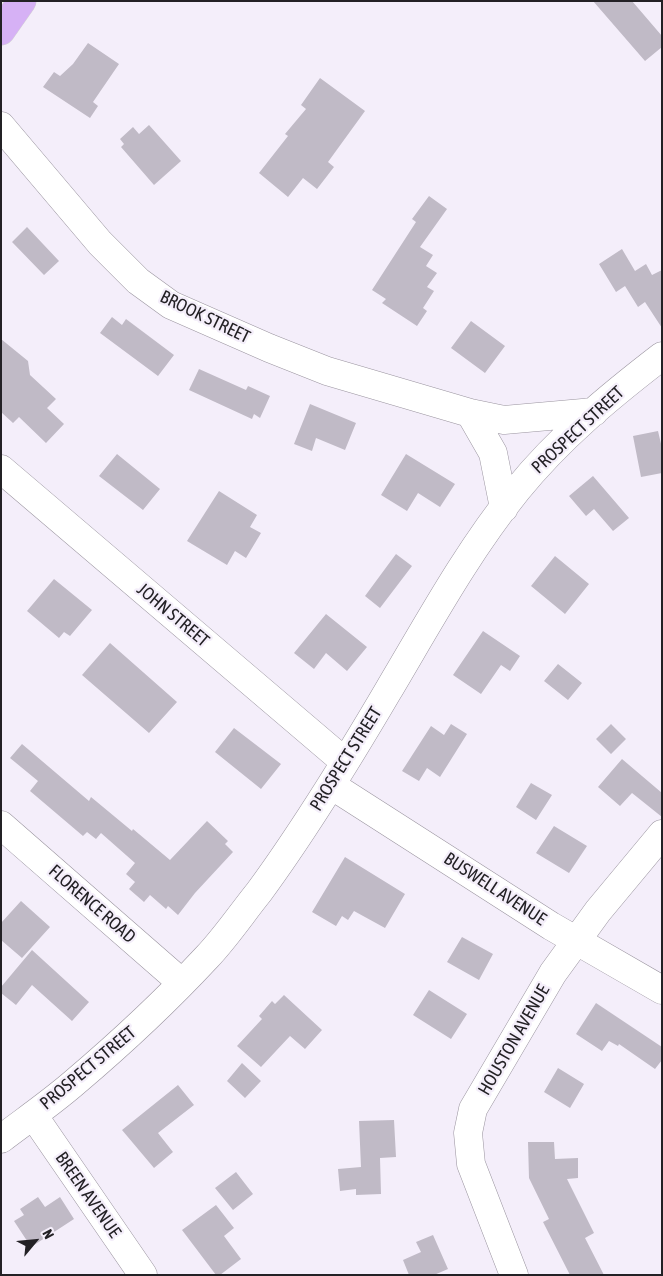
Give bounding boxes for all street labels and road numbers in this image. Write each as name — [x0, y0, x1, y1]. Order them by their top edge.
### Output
street label: BROOK STREET — [157, 286, 253, 348]
street label: PROSPECT STREET — [527, 382, 629, 478]
street label: JOHN STREET — [133, 579, 213, 651]
street label: PROSPECT STREET — [305, 703, 387, 815]
street label: BUSWELL AVENUE — [440, 848, 550, 930]
street label: FLORENCE ROAD — [44, 860, 140, 948]
street label: HOUSTON AVENUE — [474, 981, 554, 1099]
street label: PROSPECT STREET — [36, 1022, 140, 1114]
street label: BREEN AVENUE — [51, 1148, 125, 1242]

